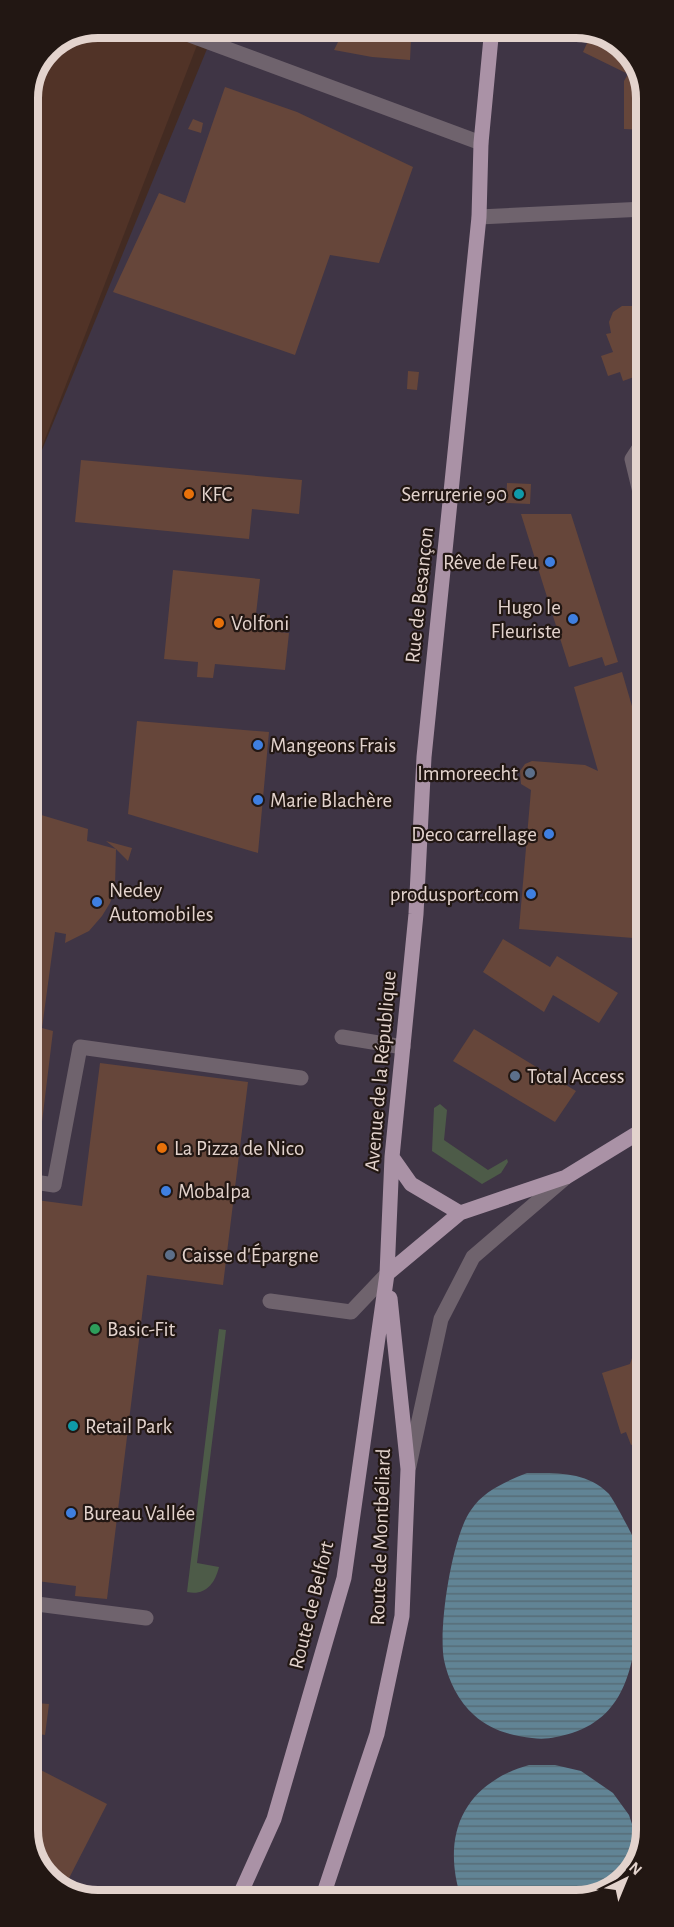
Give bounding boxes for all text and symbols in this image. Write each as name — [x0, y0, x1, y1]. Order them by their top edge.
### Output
place label: KFC — [201, 484, 233, 505]
place label: Serrurerie 90 — [401, 484, 507, 505]
marker: KFC — [182, 487, 196, 501]
marker: Serrurerie 90 — [512, 487, 526, 501]
street label: Rue de Besançon — [402, 526, 437, 664]
place label: Rêve de Feu — [443, 552, 538, 573]
marker: Rêve de Feu — [543, 555, 557, 569]
place label: Hugo le Fleuriste — [491, 597, 561, 642]
marker: Hugo le Fleuriste — [566, 612, 580, 626]
place label: Volfoni — [231, 613, 289, 634]
marker: Volfoni — [212, 616, 226, 630]
place label: Mangeons Frais — [270, 735, 396, 756]
marker: Mangeons Frais — [251, 738, 265, 752]
place label: Immoreecht — [417, 763, 518, 784]
marker: Immoreecht — [523, 766, 537, 780]
place label: Marie Blachère — [270, 790, 392, 811]
marker: Marie Blachère — [251, 793, 265, 807]
place label: Deco carrellage — [411, 824, 537, 845]
marker: Deco carrellage — [542, 827, 556, 841]
place label: Nedey Automobiles — [109, 880, 214, 925]
place label: produsport.com — [390, 884, 519, 905]
marker: produsport.com — [524, 887, 538, 901]
marker: Nedey Automobiles — [90, 895, 104, 909]
street label: Avenue de la République — [361, 970, 400, 1172]
place label: Total Access — [527, 1066, 624, 1087]
marker: Total Access — [508, 1069, 522, 1083]
place label: La Pizza de Nico — [174, 1138, 304, 1159]
marker: La Pizza de Nico — [155, 1141, 169, 1155]
place label: Mobalpa — [178, 1181, 251, 1202]
marker: Mobalpa — [159, 1184, 173, 1198]
place label: Caisse d'Épargne — [182, 1243, 319, 1266]
marker: Caisse d'Épargne — [163, 1248, 177, 1262]
place label: Basic-Fit — [107, 1319, 176, 1340]
marker: Basic-Fit — [88, 1322, 102, 1336]
place label: Retail Park — [85, 1416, 172, 1437]
marker: Retail Park — [66, 1419, 80, 1433]
street label: Route de Montbéliard — [367, 1448, 394, 1626]
place label: Bureau Vallée — [83, 1503, 195, 1524]
marker: Bureau Vallée — [64, 1506, 78, 1520]
street label: Route de Belfort — [285, 1539, 338, 1671]
north arrow — [596, 1849, 656, 1909]
text: N — [626, 1859, 645, 1878]

